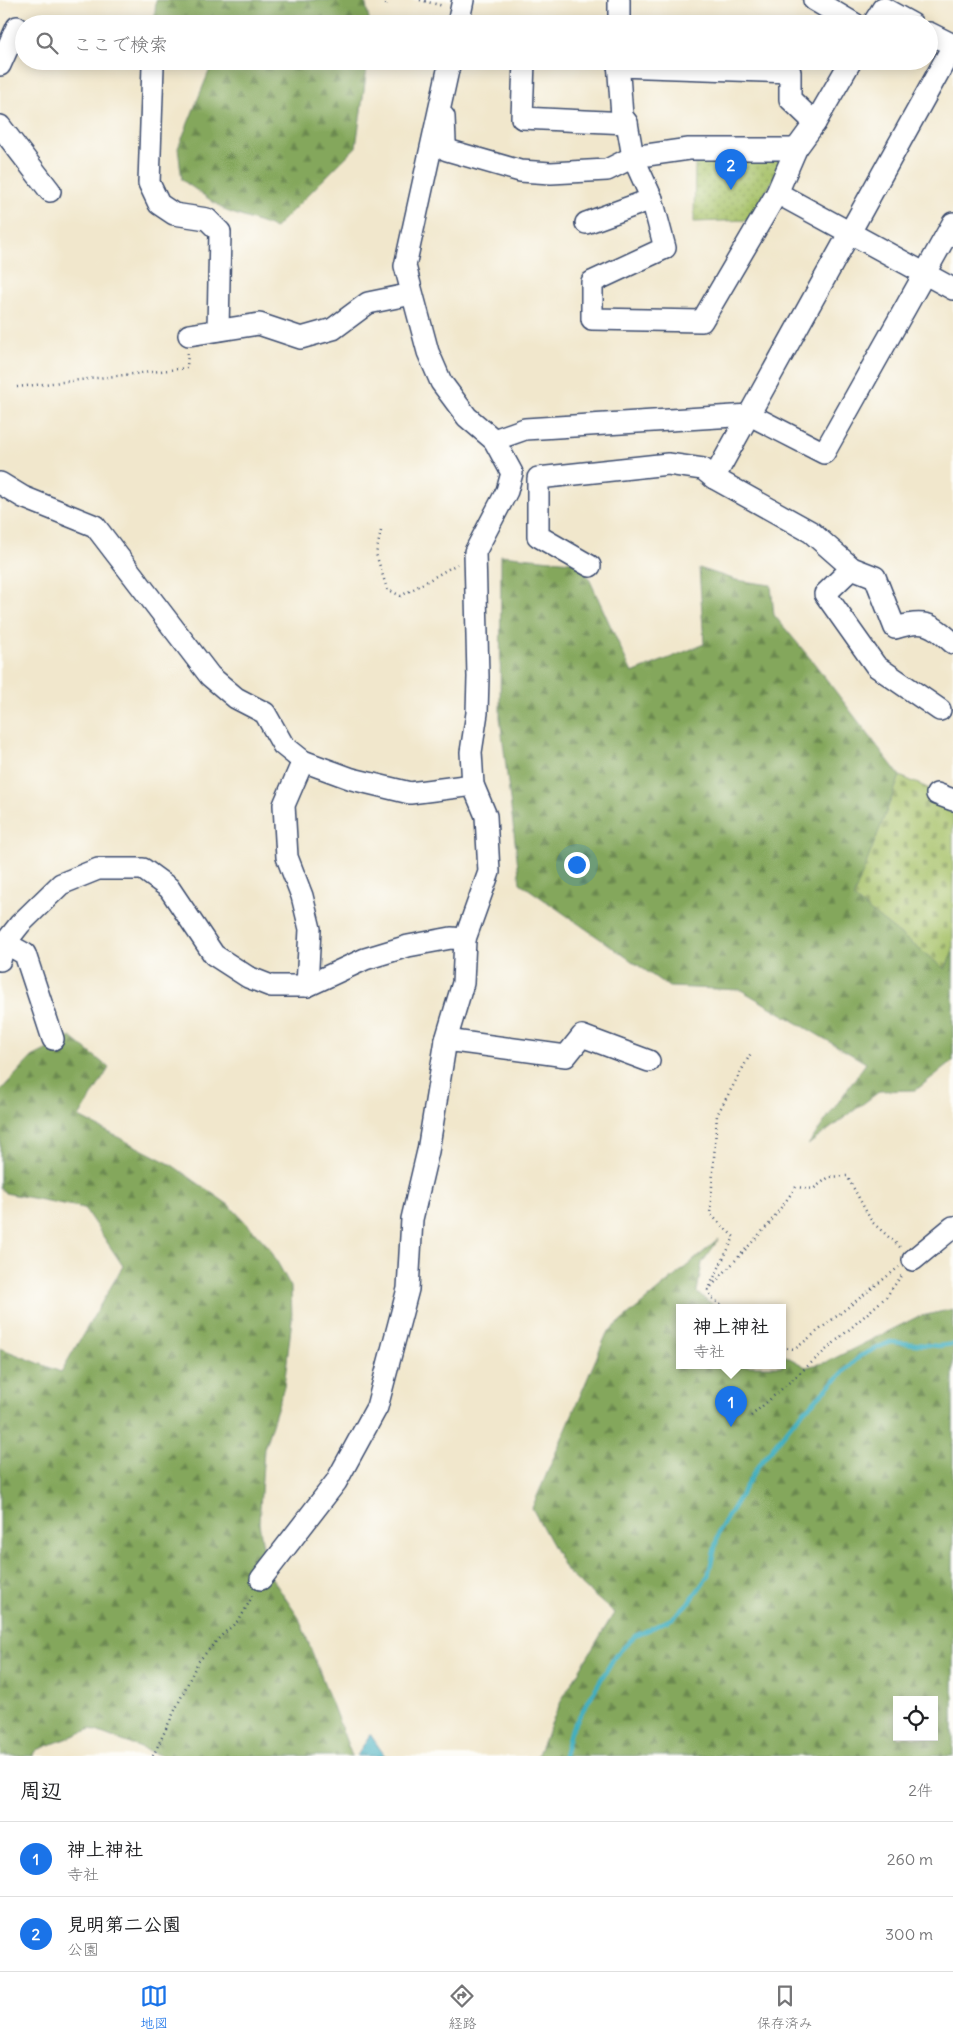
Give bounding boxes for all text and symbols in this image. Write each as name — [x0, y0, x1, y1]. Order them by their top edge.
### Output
search box — [15, 15, 938, 70]
icon: search — [33, 29, 61, 57]
text: ここで検索 — [73, 32, 168, 56]
pin: 2 — [715, 149, 747, 190]
your location — [564, 852, 590, 878]
popup — [676, 1304, 786, 1369]
text: 神上神社 — [693, 1314, 769, 1338]
text: 寺社 — [693, 1341, 725, 1361]
pin: 1 — [715, 1386, 747, 1427]
map controls — [893, 1696, 938, 1741]
button: locate — [893, 1696, 938, 1741]
text: 周辺 — [20, 1777, 62, 1804]
text: 2件 — [908, 1780, 933, 1800]
text: 神上神社 — [67, 1837, 143, 1861]
text: 1 — [33, 1849, 39, 1869]
text: 260 m — [887, 1849, 933, 1869]
text: 寺社 — [67, 1864, 99, 1884]
text: 見明第二公園 — [67, 1912, 181, 1936]
text: 2 — [32, 1924, 40, 1944]
text: 300 m — [885, 1924, 933, 1944]
text: 公園 — [67, 1939, 99, 1959]
tab: 地図 — [140, 1982, 168, 2032]
tab: 経路 — [448, 1982, 476, 2032]
tab: 保存済み — [757, 1982, 813, 2032]

